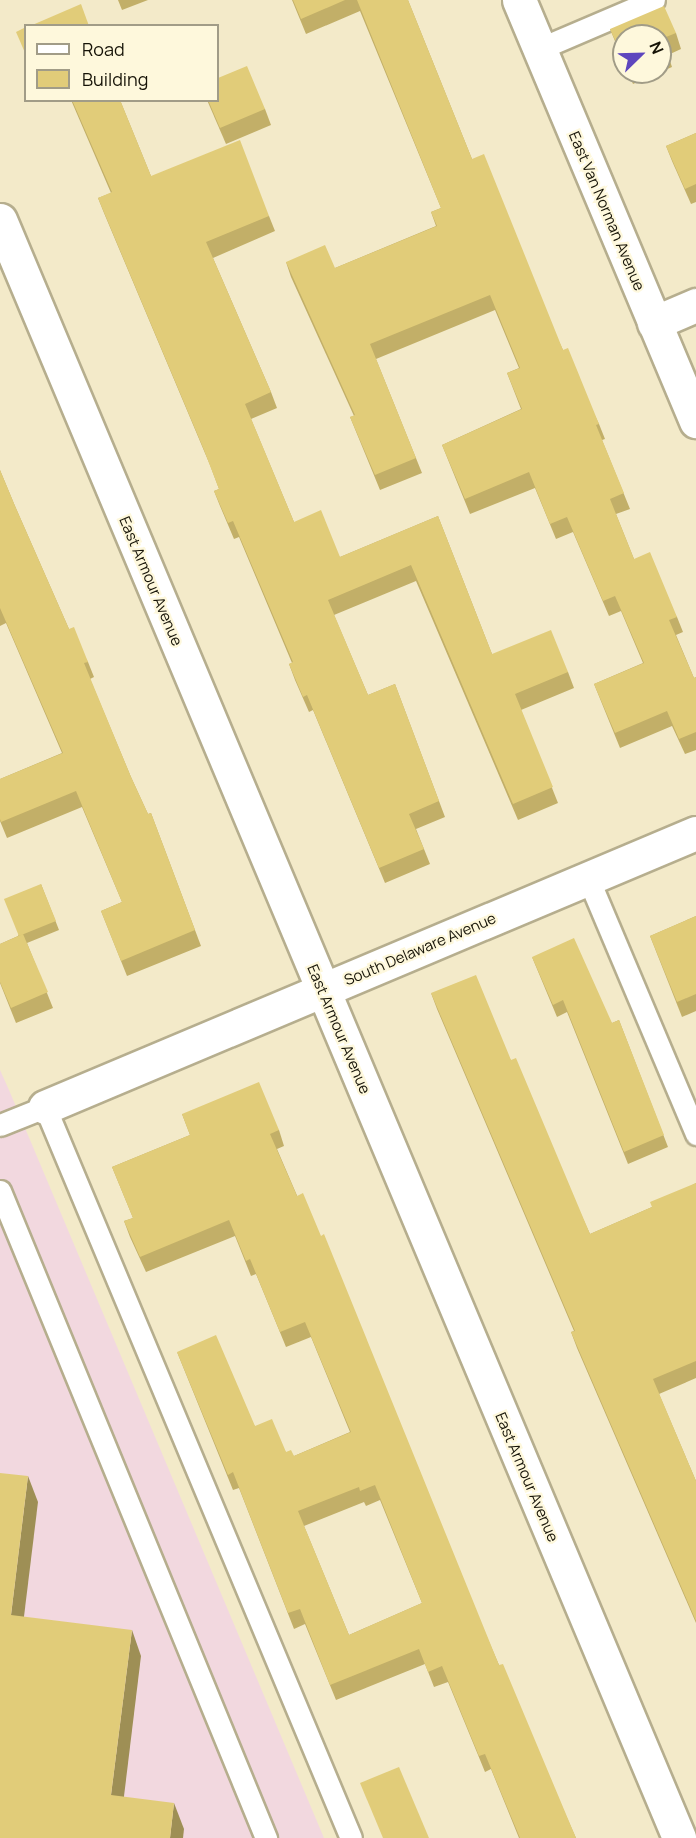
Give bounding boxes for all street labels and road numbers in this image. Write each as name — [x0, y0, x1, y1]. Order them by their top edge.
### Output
street label: East Van Norman Avenue — [565, 129, 649, 293]
street label: East Armour Avenue — [116, 514, 186, 648]
street label: South Delaware Avenue — [341, 909, 499, 989]
street label: East Armour Avenue — [304, 962, 374, 1096]
street label: East Armour Avenue — [492, 1410, 562, 1544]

